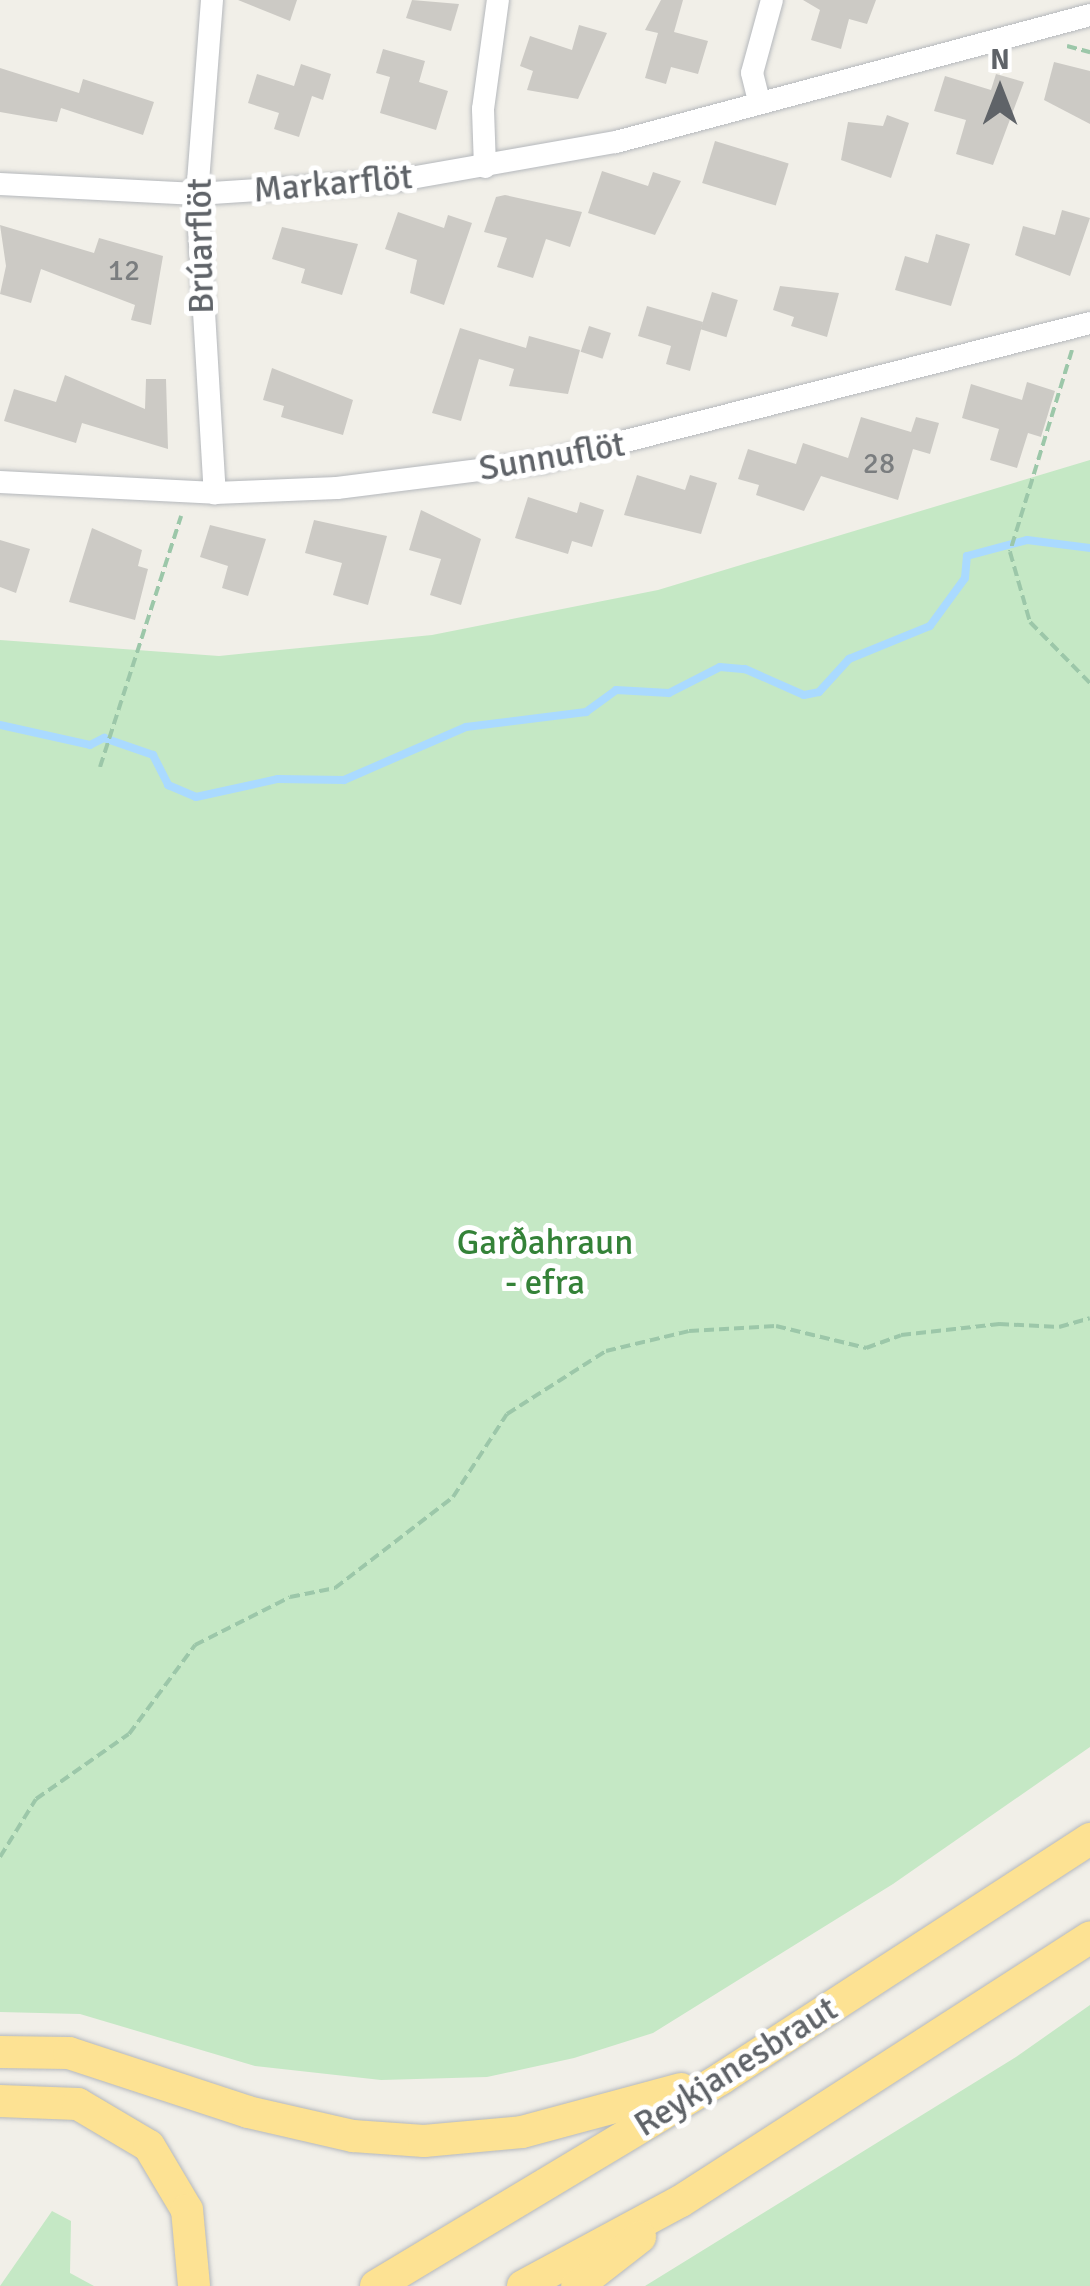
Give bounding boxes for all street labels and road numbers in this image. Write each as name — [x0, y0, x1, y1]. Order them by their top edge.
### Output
street label: Markarflöt — [252, 156, 414, 212]
street label: Brúarflöt — [179, 178, 223, 314]
street label: Sunnuflöt — [476, 424, 628, 490]
street label: Reykjanesbraut — [627, 1988, 845, 2146]

